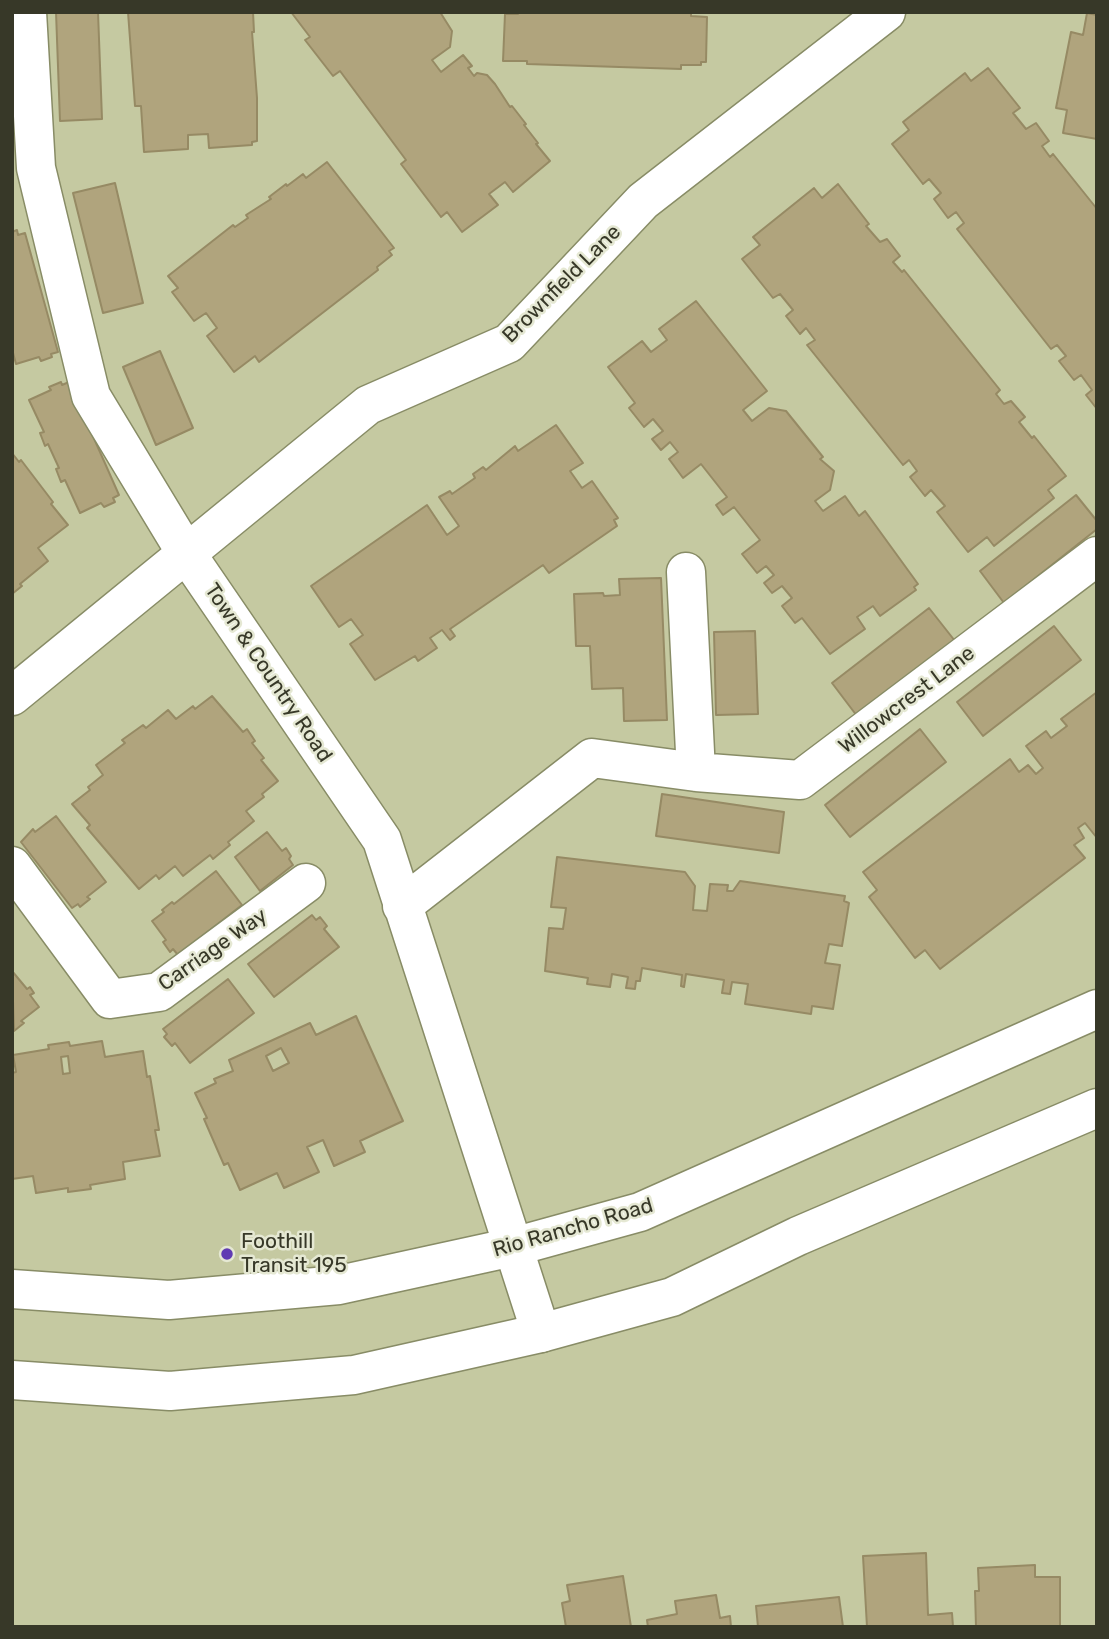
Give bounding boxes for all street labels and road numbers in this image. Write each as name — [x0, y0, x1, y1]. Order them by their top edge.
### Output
street label: Brownfield Lane — [498, 220, 626, 348]
street label: Town & Country Road — [199, 579, 337, 767]
street label: Willowcrest Lane — [834, 641, 980, 759]
street label: Carriage Way — [154, 903, 272, 997]
street label: Rio Rancho Road — [490, 1193, 656, 1263]

